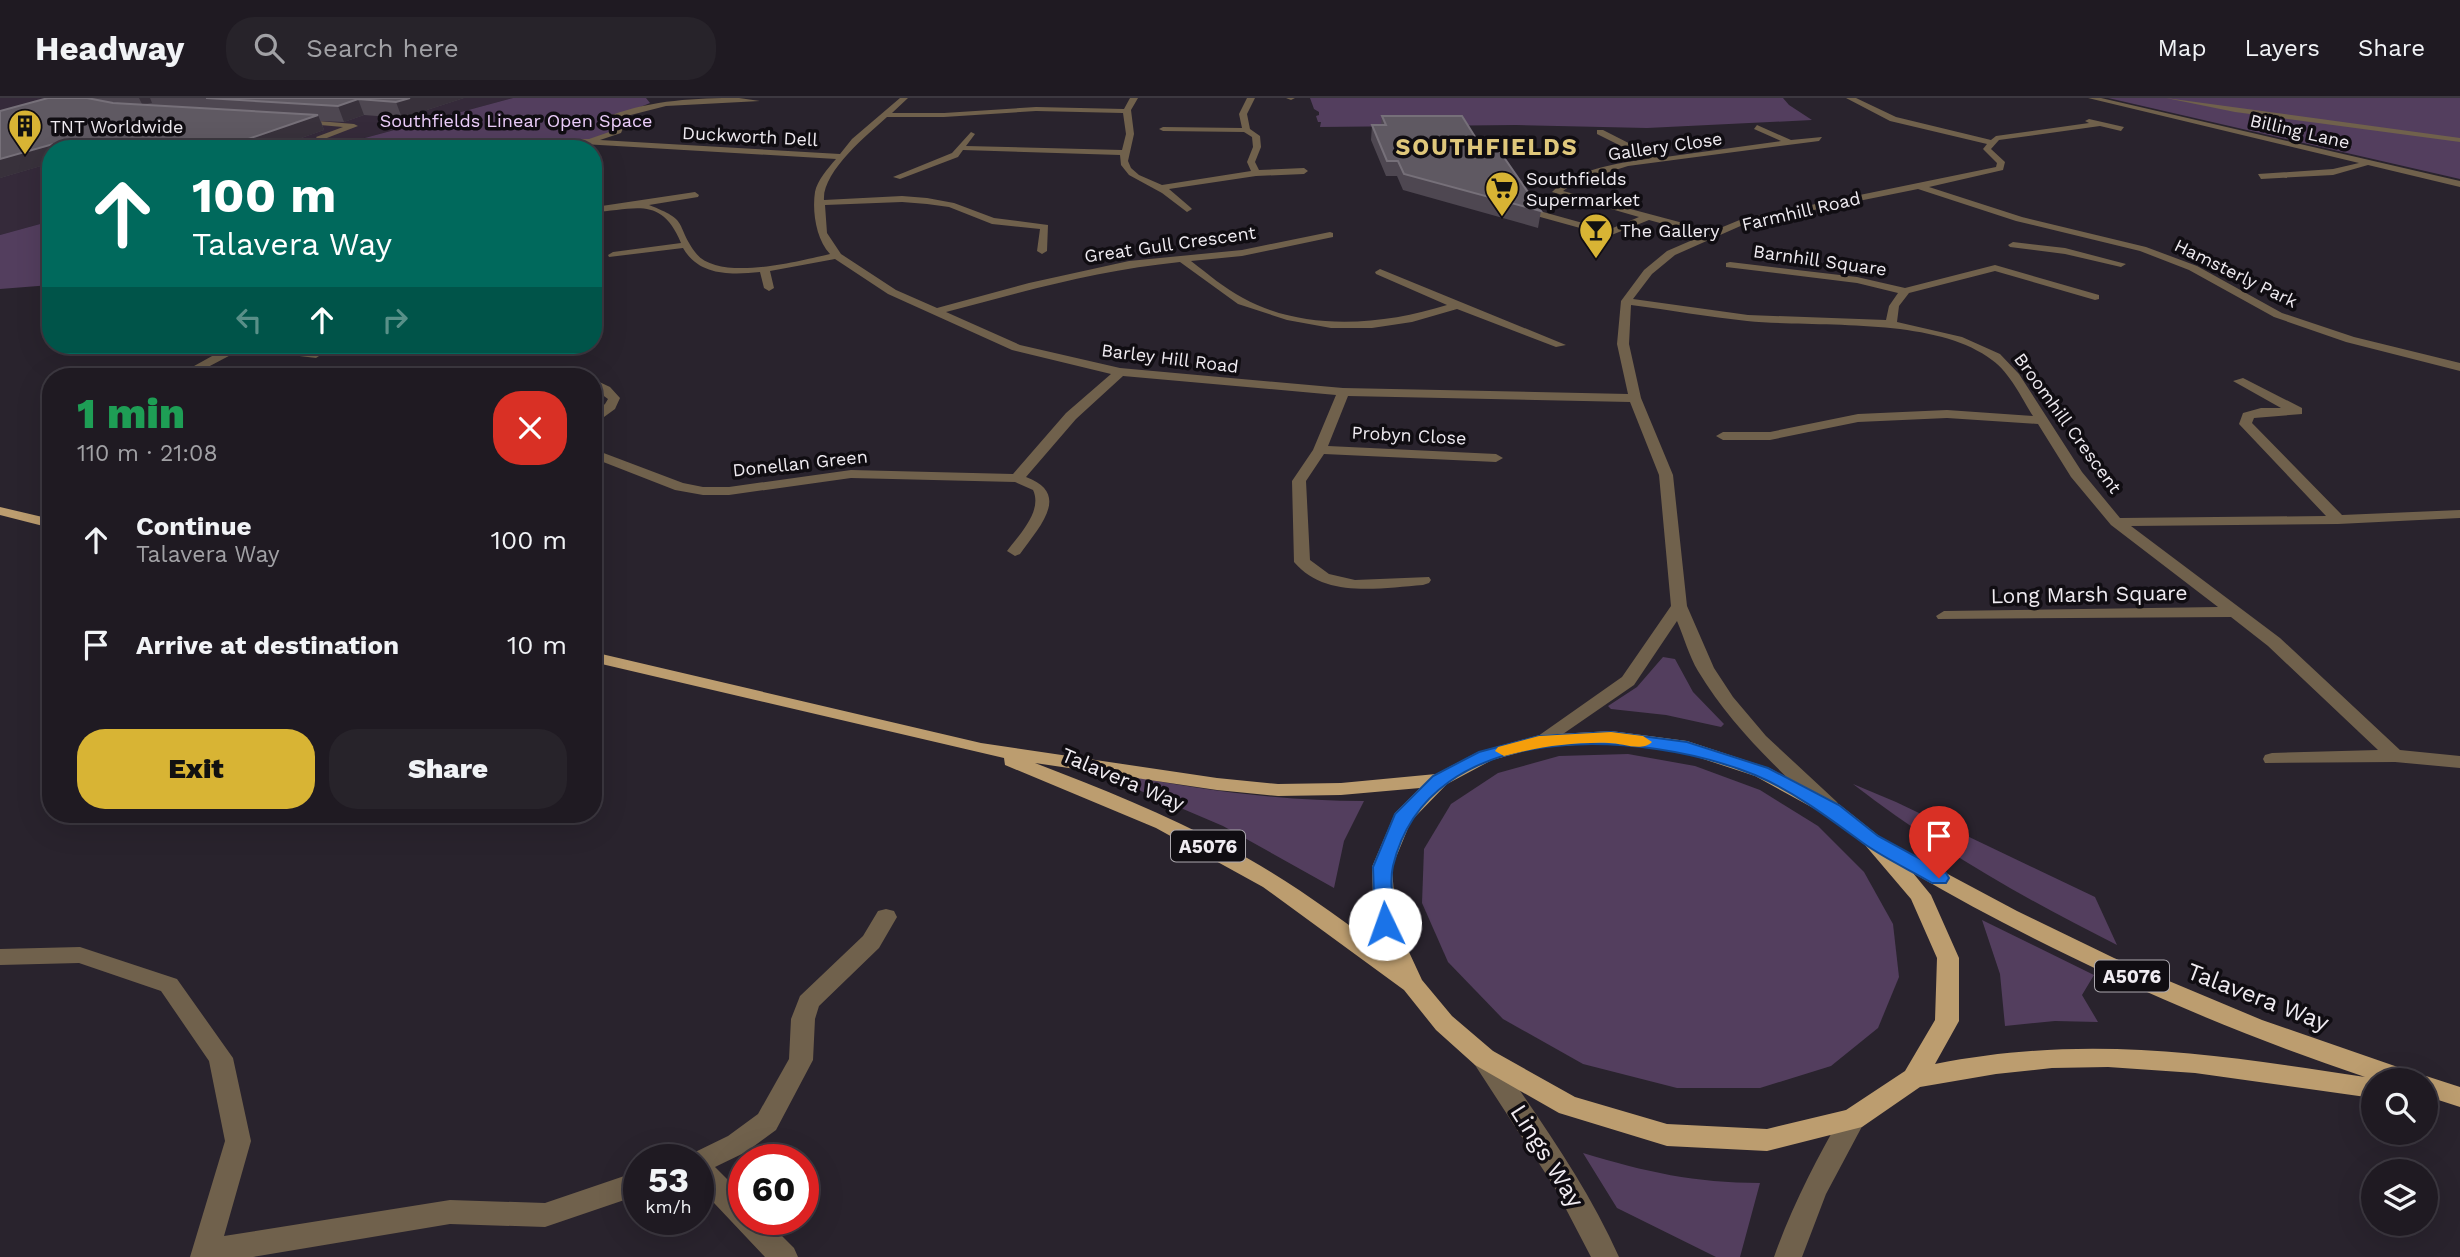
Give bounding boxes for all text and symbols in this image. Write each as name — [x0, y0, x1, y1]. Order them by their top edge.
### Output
search box — [226, 17, 716, 80]
text: Headway — [35, 29, 184, 68]
icon: search — [250, 29, 288, 67]
text: Search here — [306, 33, 459, 63]
text: Map — [2158, 34, 2206, 62]
text: Layers — [2244, 34, 2320, 62]
text: Share — [2358, 34, 2425, 62]
building icon: TNT Worldwide — [6, 107, 44, 156]
street label: Billing Lane — [2248, 109, 2352, 153]
park label: Southfields Linear Open Space — [380, 110, 652, 131]
place label: TNT Worldwide — [50, 116, 183, 137]
street label: Duckworth Dell — [682, 122, 819, 150]
street label: Gallery Close — [1606, 128, 1724, 164]
district label: SOUTHFIELDS — [1395, 134, 1579, 161]
text: 100 m — [192, 166, 336, 224]
icon: ahead — [77, 168, 168, 259]
place label: Southfields Supermarket — [1526, 168, 1640, 210]
supermarket icon: Southfields Supermarket — [1483, 169, 1521, 218]
street label: Farmhill Road — [1740, 187, 1862, 235]
bar icon: The Gallery — [1577, 211, 1615, 260]
place label: The Gallery — [1620, 220, 1720, 241]
street label: Great Gull Crescent — [1083, 222, 1258, 266]
text: Talavera Way — [192, 225, 392, 263]
street label: Hamsterly Park — [2171, 234, 2301, 312]
street label: Barnhill Square — [1752, 240, 1888, 280]
icon: left — [230, 301, 268, 339]
icon: ahead — [303, 301, 341, 339]
icon: right — [376, 301, 414, 339]
street label: Barley Hill Road — [1100, 339, 1240, 377]
street label: Broomhill Crescent — [2010, 349, 2126, 498]
text: 1 min — [77, 389, 185, 438]
button: close — [493, 391, 567, 465]
street label: Probyn Close — [1351, 422, 1467, 448]
text: 110 m · 21:08 — [77, 440, 218, 467]
street label: Donellan Green — [731, 445, 869, 481]
text: Continue — [136, 511, 252, 541]
icon: ahead — [77, 521, 115, 559]
text: 100 m — [491, 525, 567, 555]
text: Talavera Way — [136, 541, 280, 568]
street label: Long Marsh Square — [1990, 580, 2188, 608]
icon: arrive — [77, 626, 115, 664]
text: Arrive at destination — [136, 630, 399, 660]
text: 10 m — [507, 630, 567, 660]
button: Exit — [77, 729, 315, 809]
button: Share — [329, 729, 567, 809]
street label: Talavera Way — [1058, 742, 1188, 816]
pin — [1909, 806, 1969, 878]
icon: arrive — [1920, 817, 1958, 855]
road number: A5076 — [1171, 831, 1245, 862]
position arrow — [1348, 887, 1422, 961]
street label: Talavera Way — [2183, 957, 2334, 1037]
road number: A5076 — [2095, 960, 2169, 992]
map controls — [2361, 1068, 2438, 1236]
button: search — [2361, 1068, 2438, 1145]
street label: Lings Way — [1504, 1099, 1590, 1213]
speed limit sign: 60 — [728, 1144, 819, 1235]
text: 53 — [648, 1159, 689, 1201]
button: layers — [2361, 1159, 2438, 1236]
text: km/h — [645, 1196, 692, 1217]

